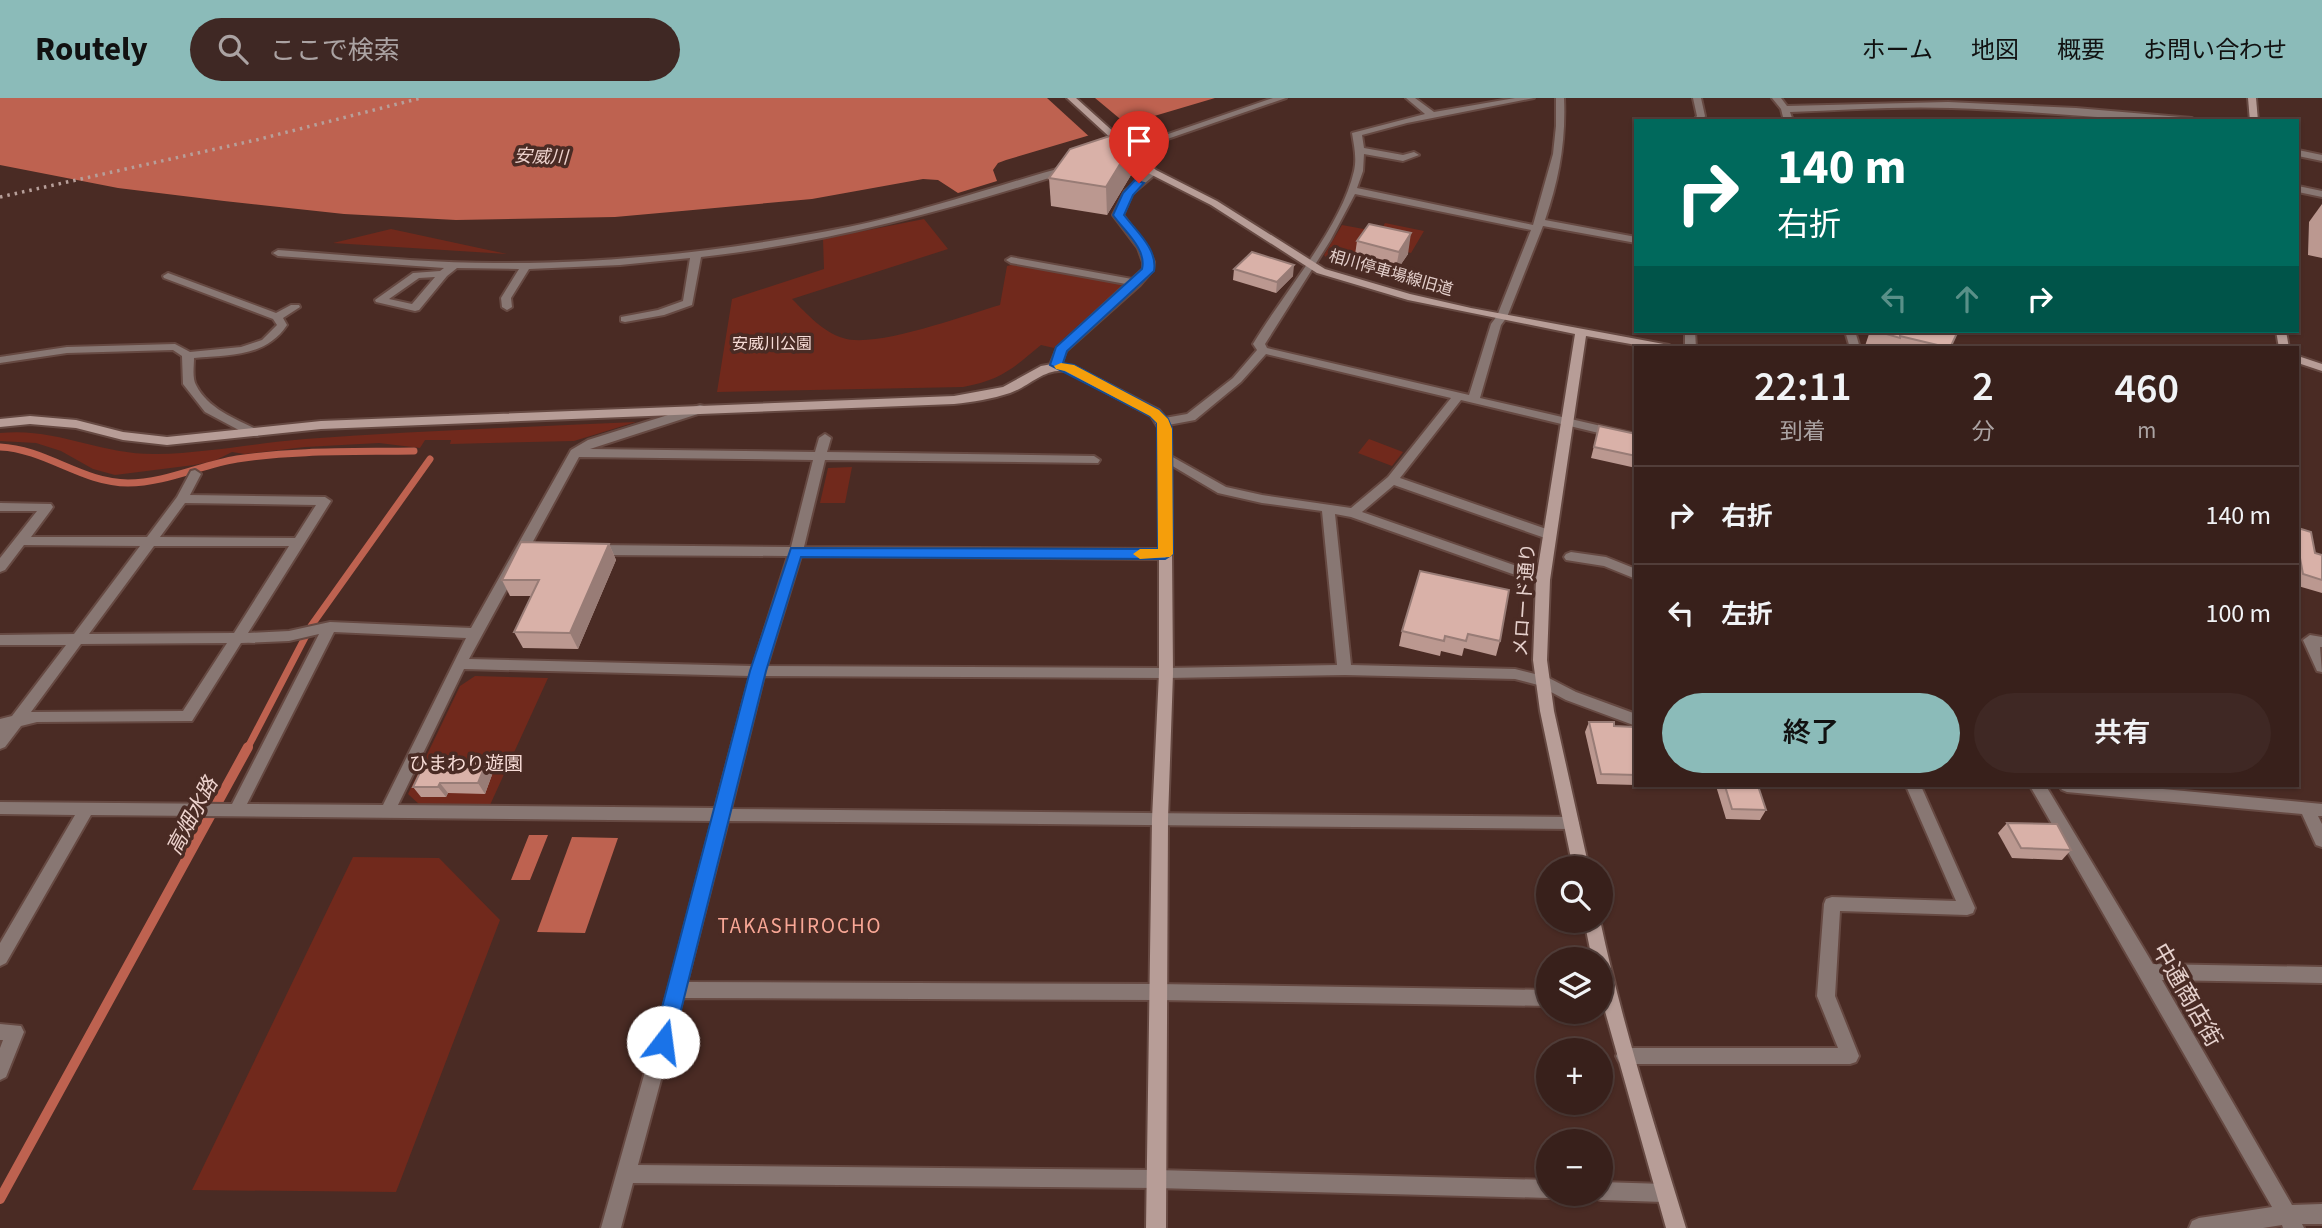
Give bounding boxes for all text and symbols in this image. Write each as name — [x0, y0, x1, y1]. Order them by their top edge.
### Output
search box — [190, 18, 680, 81]
text: Routely — [35, 26, 148, 73]
icon: search — [214, 30, 252, 68]
text: ここで検索 — [270, 32, 400, 69]
text: ホーム — [1862, 33, 1933, 68]
text: 地図 — [1971, 33, 2019, 68]
text: 概要 — [2057, 33, 2105, 68]
text: お問い合わせ — [2143, 33, 2287, 68]
pin — [1109, 111, 1169, 183]
icon: arrive — [1120, 122, 1158, 160]
text: 140 m — [1777, 133, 1906, 203]
water label: 安威川 — [514, 144, 570, 171]
icon: right — [1662, 147, 1753, 238]
text: 右折 — [1777, 202, 1841, 248]
street label: 相川停車場線旧道 — [1326, 245, 1456, 301]
icon: left — [1875, 280, 1913, 318]
icon: ahead — [1948, 280, 1986, 318]
icon: right — [2021, 280, 2059, 318]
park label: 安威川公園 — [732, 333, 812, 355]
text: 22:11 — [1754, 357, 1852, 417]
text: 2 — [1972, 357, 1994, 417]
text: 460 — [2114, 359, 2179, 419]
text: m — [2137, 414, 2156, 447]
text: 到着 — [1780, 415, 1826, 448]
text: 分 — [1972, 415, 1995, 448]
icon: right — [1662, 496, 1700, 534]
text: 140 m — [2205, 497, 2271, 534]
text: 右折 — [1721, 498, 1773, 535]
street label: メロード通り — [1508, 542, 1542, 658]
icon: left — [1662, 594, 1700, 632]
text: 100 m — [2205, 595, 2271, 632]
text: 左折 — [1721, 596, 1773, 633]
button: 終了 — [1662, 693, 1960, 773]
button: 共有 — [1974, 693, 2271, 773]
park label: ひまわり遊園 — [409, 751, 523, 778]
water label: 高畑水路 — [159, 770, 226, 860]
map controls — [1536, 856, 1613, 1206]
button: search — [1536, 856, 1613, 933]
district label: TAKASHIROCHO — [717, 911, 883, 941]
street label: 中通商店街 — [2144, 937, 2230, 1053]
button: layers — [1536, 947, 1613, 1024]
position arrow — [626, 1005, 700, 1079]
button: + — [1536, 1038, 1613, 1115]
button: − — [1536, 1129, 1613, 1206]

